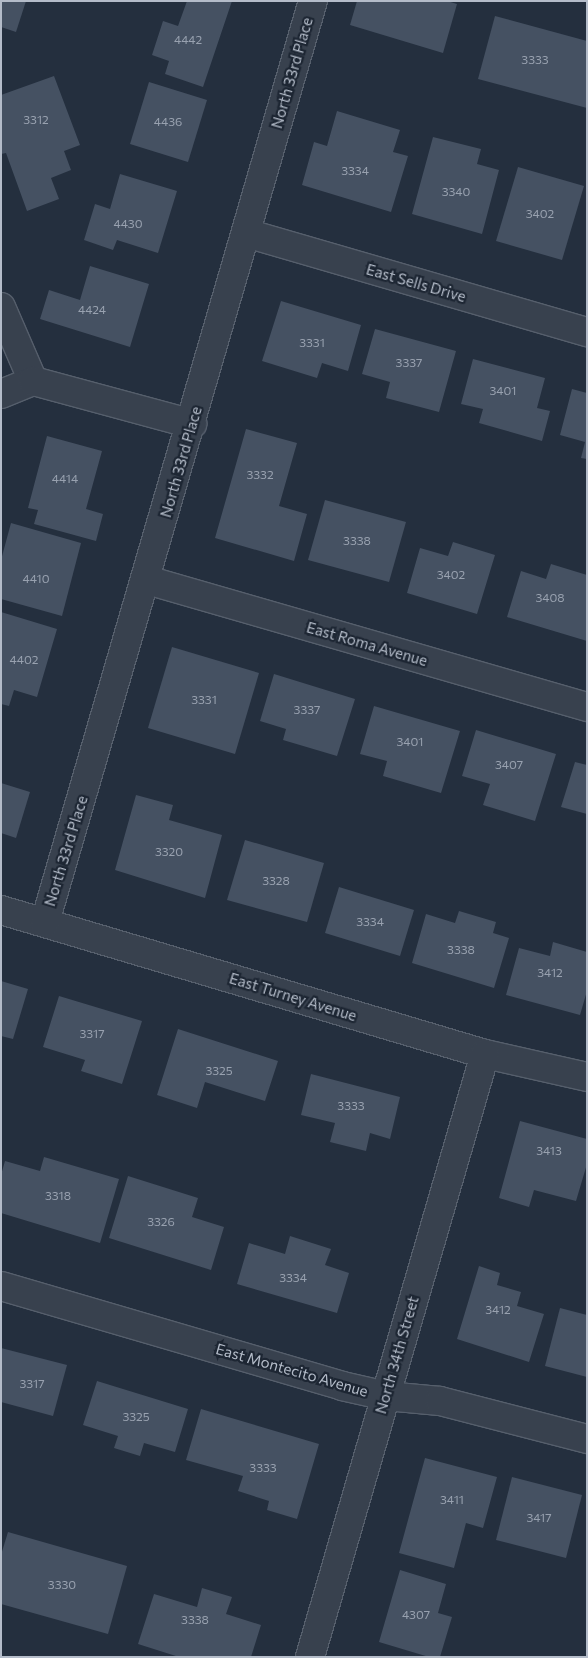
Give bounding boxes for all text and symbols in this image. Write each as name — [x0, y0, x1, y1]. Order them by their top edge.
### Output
street label: North 33rd Place — [268, 15, 316, 131]
house number: 4442 — [174, 33, 202, 47]
house number: 3333 — [521, 53, 549, 67]
house number: 3312 — [23, 113, 49, 127]
house number: 4436 — [154, 115, 182, 129]
house number: 3334 — [341, 164, 369, 178]
house number: 3340 — [442, 185, 470, 199]
house number: 3402 — [526, 207, 554, 221]
house number: 4430 — [113, 217, 143, 231]
street label: East Sells Drive — [364, 260, 468, 306]
house number: 4424 — [78, 303, 106, 317]
house number: 3331 — [299, 336, 325, 350]
house number: 3337 — [396, 356, 422, 370]
house number: 3401 — [489, 384, 517, 398]
street label: North 33rd Place — [157, 404, 205, 520]
house number: 3332 — [246, 468, 274, 482]
house number: 4414 — [52, 472, 78, 486]
house number: 3338 — [343, 534, 371, 548]
house number: 3402 — [437, 568, 465, 582]
house number: 4410 — [23, 572, 49, 586]
house number: 3408 — [535, 591, 565, 605]
street label: East Roma Avenue — [304, 618, 430, 670]
house number: 4402 — [10, 653, 38, 667]
house number: 3331 — [191, 693, 217, 707]
house number: 3337 — [294, 703, 320, 717]
house number: 3401 — [396, 735, 424, 749]
house number: 3407 — [495, 758, 523, 772]
street label: North 33rd Place — [41, 794, 91, 908]
house number: 3320 — [155, 845, 183, 859]
house number: 3328 — [262, 874, 290, 888]
house number: 3334 — [356, 915, 384, 929]
house number: 3338 — [447, 943, 475, 957]
house number: 3412 — [537, 966, 563, 980]
street label: East Turney Avenue — [227, 969, 359, 1025]
house number: 3317 — [79, 1027, 105, 1041]
house number: 3325 — [205, 1064, 233, 1078]
house number: 3333 — [337, 1099, 365, 1113]
house number: 3413 — [536, 1144, 562, 1158]
house number: 3318 — [45, 1189, 71, 1203]
house number: 3326 — [147, 1215, 175, 1229]
house number: 3334 — [279, 1271, 307, 1285]
street label: North 34th Street — [372, 1294, 422, 1416]
house number: 3412 — [485, 1303, 511, 1317]
street label: East Montecito Avenue — [214, 1340, 370, 1400]
house number: 3317 — [19, 1377, 45, 1391]
house number: 3325 — [122, 1410, 150, 1424]
house number: 3333 — [249, 1461, 277, 1475]
house number: 3411 — [440, 1493, 464, 1507]
house number: 3417 — [526, 1511, 552, 1525]
house number: 3330 — [48, 1578, 76, 1592]
house number: 4307 — [402, 1608, 430, 1622]
house number: 3338 — [181, 1613, 209, 1627]

